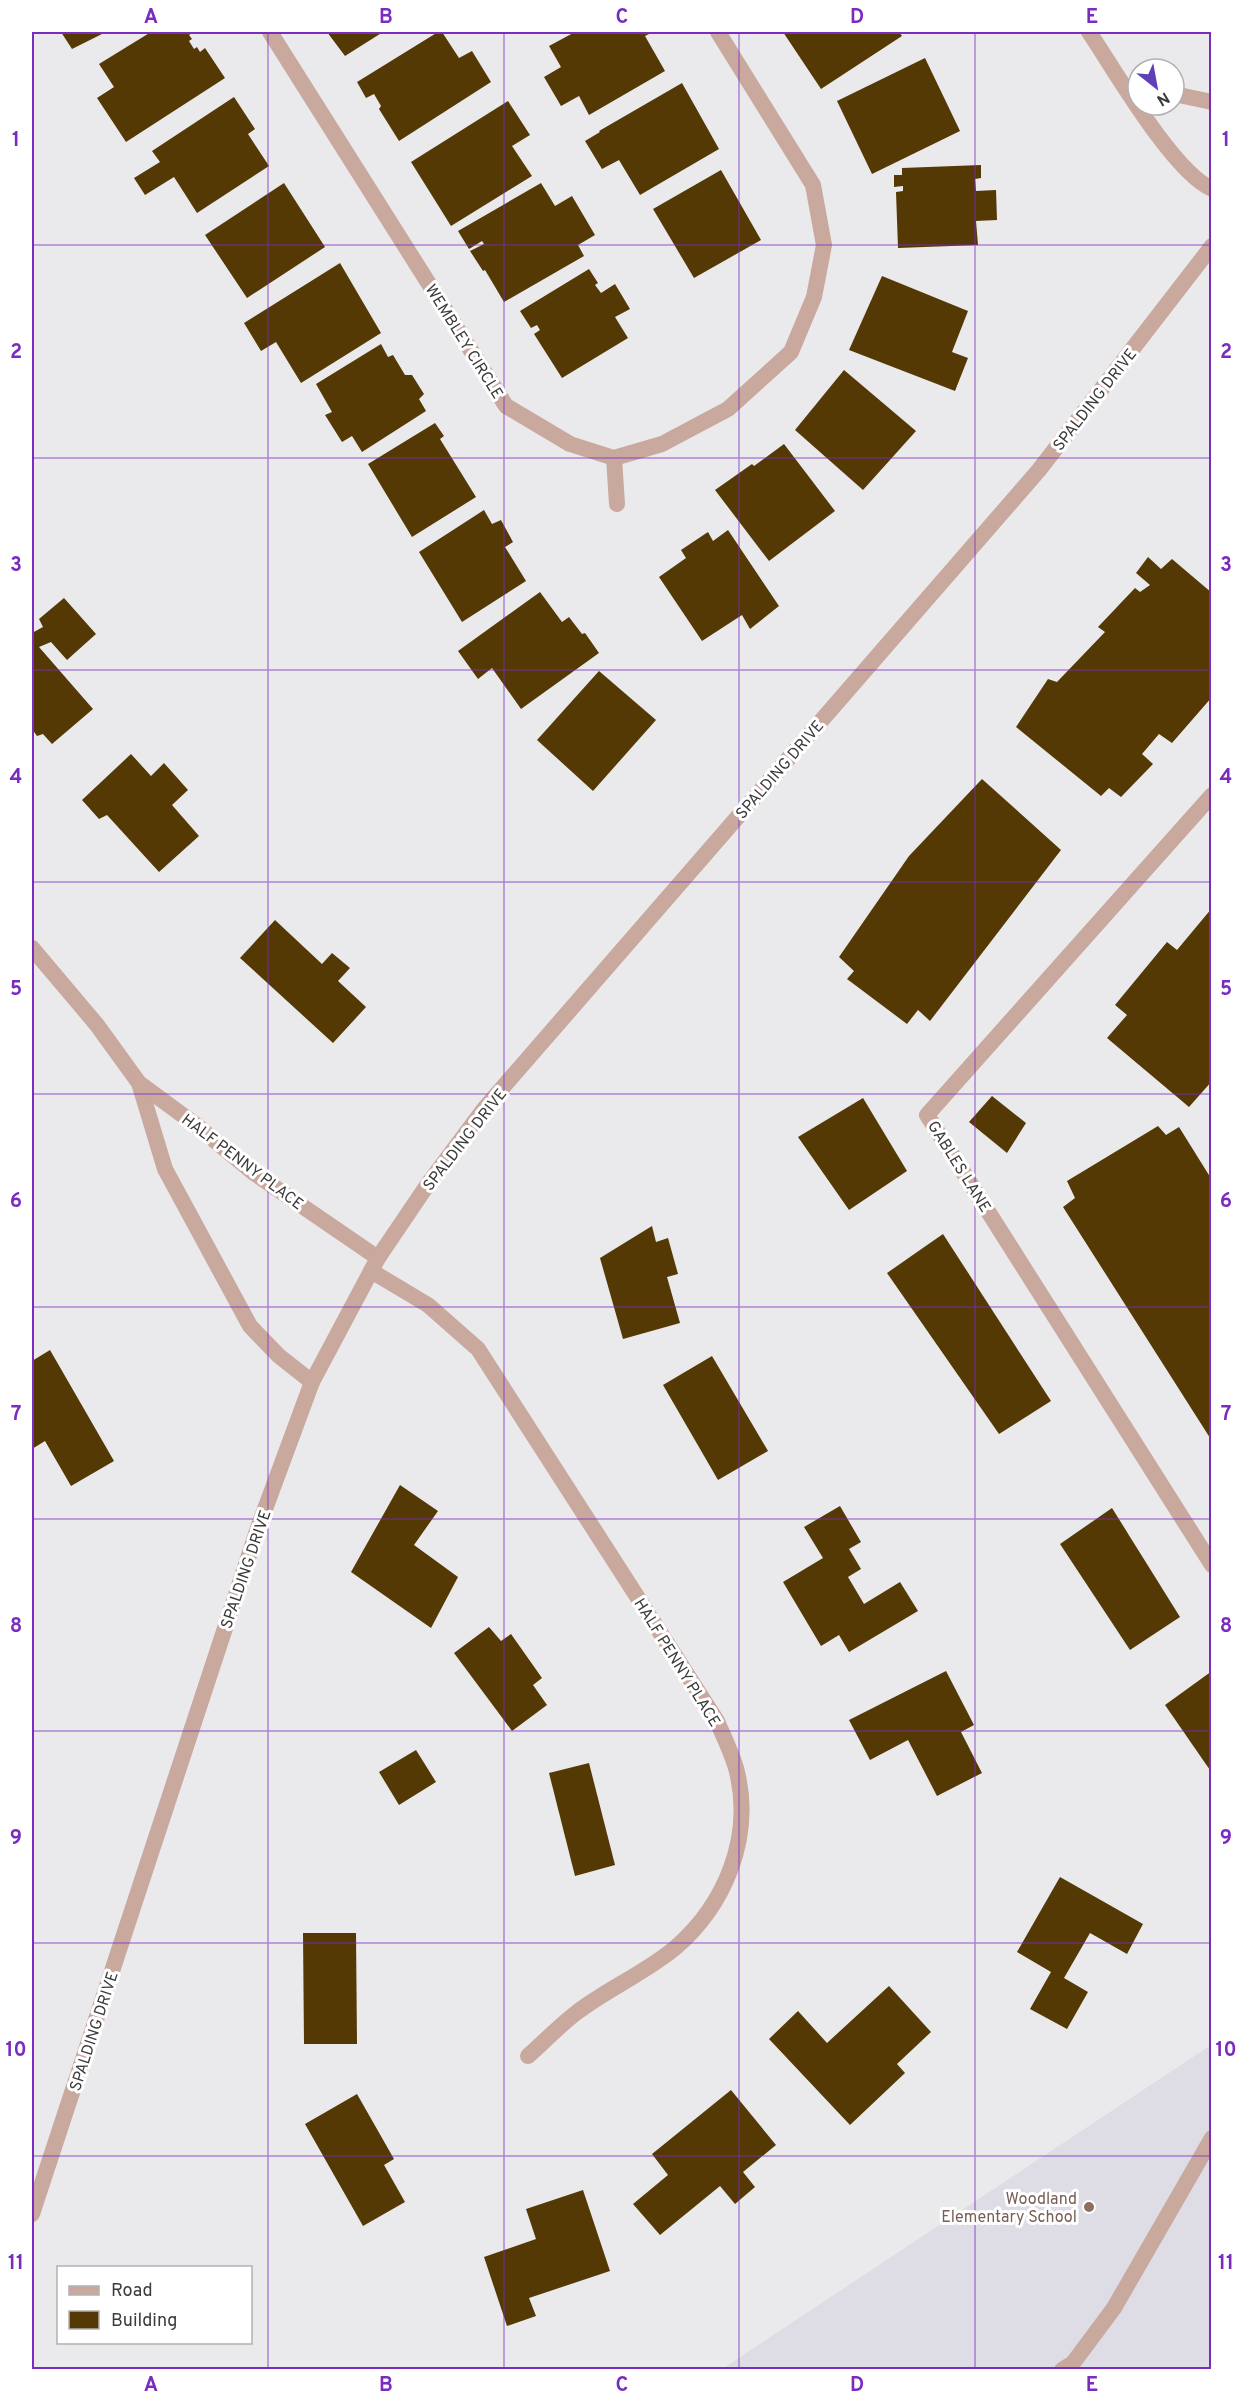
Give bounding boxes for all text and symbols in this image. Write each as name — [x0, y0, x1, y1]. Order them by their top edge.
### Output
text: A — [144, 5, 158, 31]
text: B — [379, 5, 393, 31]
text: C — [616, 5, 628, 31]
text: D — [850, 5, 864, 31]
text: E — [1086, 5, 1098, 31]
north arrow — [1126, 57, 1186, 117]
text: N — [1153, 87, 1173, 110]
text: 1 — [12, 128, 20, 154]
text: 1 — [1222, 128, 1230, 154]
street label: WEMBLEY CIRCLE — [420, 281, 507, 403]
text: 2 — [10, 340, 22, 366]
text: 2 — [1220, 340, 1232, 366]
street label: SPALDING DRIVE — [1049, 345, 1142, 455]
text: 3 — [10, 553, 22, 579]
text: 3 — [1220, 553, 1232, 579]
street label: SPALDING DRIVE — [732, 717, 829, 824]
text: 4 — [10, 765, 22, 791]
text: 4 — [1220, 765, 1232, 791]
text: 5 — [10, 977, 22, 1003]
text: 5 — [1220, 977, 1232, 1003]
street label: SPALDING DRIVE — [419, 1085, 512, 1195]
street label: HALF PENNY PLACE — [177, 1110, 307, 1215]
street label: GABLES LANE — [922, 1118, 994, 1216]
text: 6 — [10, 1189, 22, 1215]
text: 6 — [1220, 1189, 1232, 1215]
text: 7 — [11, 1402, 21, 1428]
text: 7 — [1221, 1402, 1231, 1428]
street label: SPALDING DRIVE — [217, 1508, 277, 1632]
street label: HALF PENNY PLACE — [629, 1595, 724, 1731]
text: 8 — [10, 1614, 22, 1640]
text: 8 — [1220, 1614, 1232, 1640]
text: 9 — [10, 1826, 22, 1852]
text: 9 — [1220, 1826, 1232, 1852]
street label: SPALDING DRIVE — [66, 1969, 124, 2094]
text: 10 — [5, 2038, 27, 2064]
text: 10 — [1215, 2038, 1237, 2064]
place label: Woodland Elementary School — [941, 2190, 1077, 2228]
marker: Woodland Elementary School — [1082, 2200, 1096, 2214]
text: 11 — [8, 2251, 24, 2277]
text: 11 — [1218, 2251, 1234, 2277]
legend — [57, 2266, 252, 2344]
text: Road — [111, 2280, 153, 2303]
text: Building — [111, 2310, 177, 2333]
text: A — [144, 2373, 158, 2399]
text: B — [379, 2373, 393, 2399]
text: C — [616, 2373, 628, 2399]
text: D — [850, 2373, 864, 2399]
text: E — [1086, 2373, 1098, 2399]

